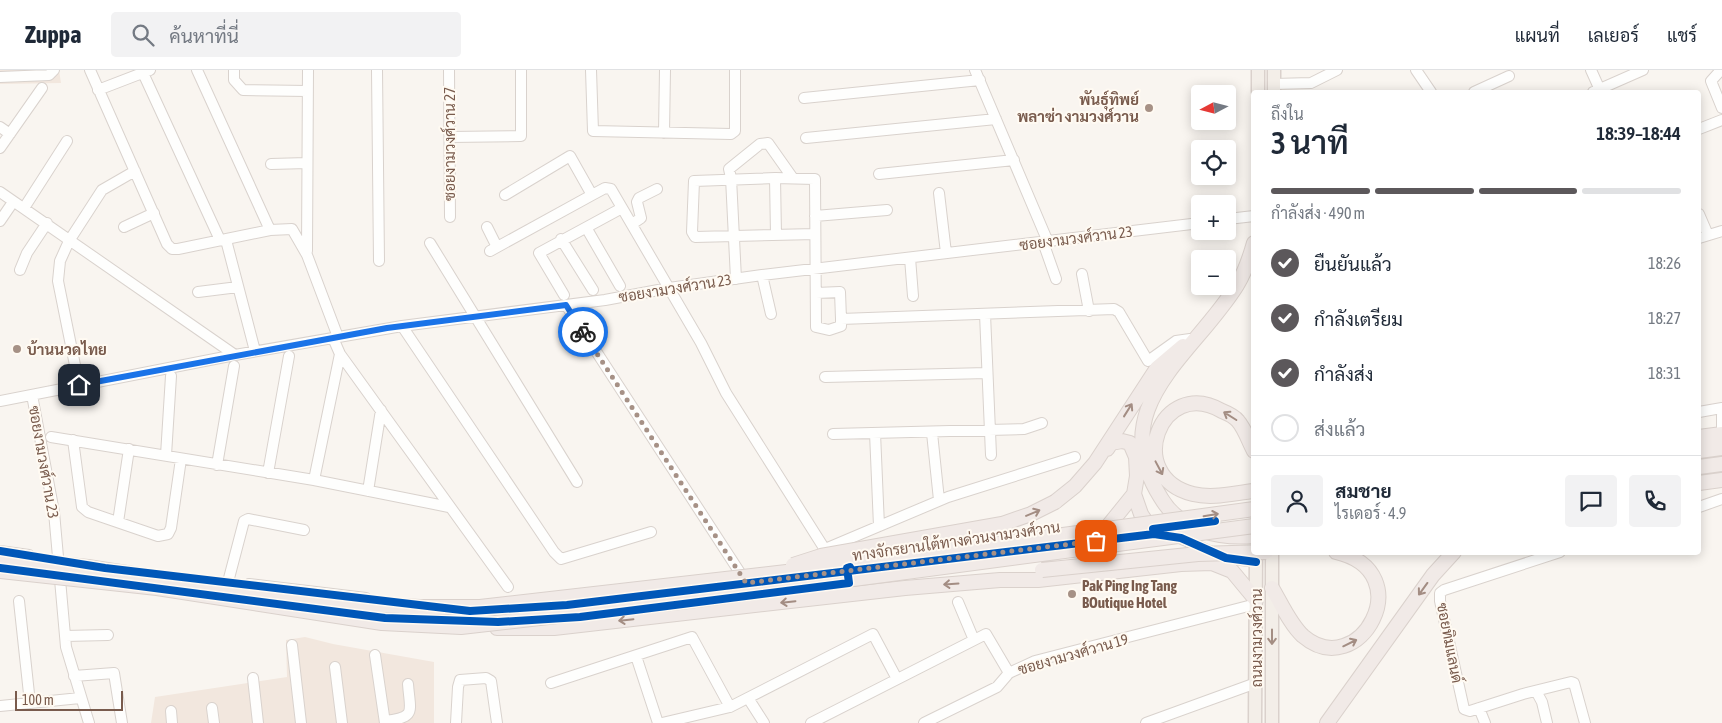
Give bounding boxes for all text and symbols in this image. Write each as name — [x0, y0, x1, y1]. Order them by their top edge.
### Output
search box — [111, 12, 461, 57]
text: Zuppa — [25, 21, 81, 48]
icon: search — [129, 21, 157, 49]
text: ค้นหาที่นี่ — [169, 25, 239, 47]
text: แผนที่ — [1515, 25, 1560, 46]
text: เลเยอร์ — [1588, 25, 1639, 46]
text: แชร์ — [1667, 25, 1697, 46]
north arrow — [1191, 85, 1236, 130]
map controls — [1191, 85, 1236, 295]
street label: ซอยงามวงศ์วาน 27 — [440, 87, 458, 201]
place label: พันธุ์ทิพย์ พลาซ่า งามวงศ์วาน — [1017, 90, 1140, 125]
marker: พันธุ์ทิพย์ พลาซ่า งามวงศ์วาน — [1143, 102, 1155, 114]
text: ถึงใน — [1271, 105, 1304, 123]
text: 18:39–18:44 — [1596, 122, 1681, 144]
text: 3 นาที — [1271, 124, 1349, 161]
button: locate — [1191, 140, 1236, 185]
button: + — [1191, 195, 1236, 240]
text: กำลังส่ง · 490 m — [1271, 204, 1365, 222]
street label: ซอยงามวงศ์วาน 23 — [1018, 222, 1134, 253]
icon: check — [1271, 249, 1299, 277]
button: − — [1191, 250, 1236, 295]
text: ยืนยันแล้ว — [1314, 253, 1392, 275]
text: 18:26 — [1648, 254, 1681, 272]
street label: ซอยงามวงศ์วาน 23 — [617, 270, 733, 305]
icon: check — [1271, 304, 1299, 332]
courier — [558, 307, 608, 357]
text: กำลังเตรียม — [1314, 308, 1403, 330]
text: 18:27 — [1648, 309, 1681, 327]
icon: bike — [569, 318, 597, 346]
place label: บ้านนวดไทย — [27, 340, 107, 358]
marker: บ้านนวดไทย — [11, 343, 23, 355]
icon: check — [1271, 359, 1299, 387]
text: กำลังส่ง — [1314, 363, 1373, 385]
pin — [58, 364, 100, 406]
text: 18:31 — [1648, 364, 1681, 382]
icon: home — [65, 371, 93, 399]
street label: ซอยงามวงศ์วาน 23 — [26, 404, 63, 520]
one-way arrow — [1124, 404, 1134, 418]
one-way arrow — [1224, 410, 1238, 420]
text: ส่งแล้ว — [1314, 418, 1365, 440]
one-way arrow — [1154, 461, 1164, 476]
button: person — [1271, 475, 1323, 527]
button: chat — [1565, 475, 1617, 527]
button: phone — [1629, 475, 1681, 527]
text: สมชาย — [1335, 480, 1392, 502]
text: ไรเดอร์ · 4.9 — [1335, 504, 1406, 522]
one-way arrow — [1025, 507, 1040, 517]
one-way arrow — [1203, 510, 1219, 520]
street label: ทางจักรยานใต้ทางด่วนงามวงศ์วาน — [851, 517, 1061, 564]
pin — [1075, 520, 1117, 562]
icon: bag — [1082, 527, 1110, 555]
place label: Pak Ping Ing Tang BOutique Hotel — [1082, 577, 1178, 611]
one-way arrow — [944, 580, 960, 589]
one-way arrow — [1418, 582, 1428, 596]
marker: Pak Ping Ing Tang BOutique Hotel — [1066, 588, 1078, 600]
street label: ถนนงามวงศ์วาน — [1247, 588, 1265, 688]
one-way arrow — [780, 597, 796, 607]
street label: ซอยทิมแลนด์ — [1434, 601, 1467, 685]
one-way arrow — [618, 615, 634, 625]
one-way arrow — [1267, 628, 1277, 644]
street label: ซอยงามวงศ์วาน 19 — [1016, 629, 1130, 678]
one-way arrow — [1342, 638, 1357, 648]
scale bar — [15, 688, 122, 711]
text: 100 m — [22, 692, 54, 708]

